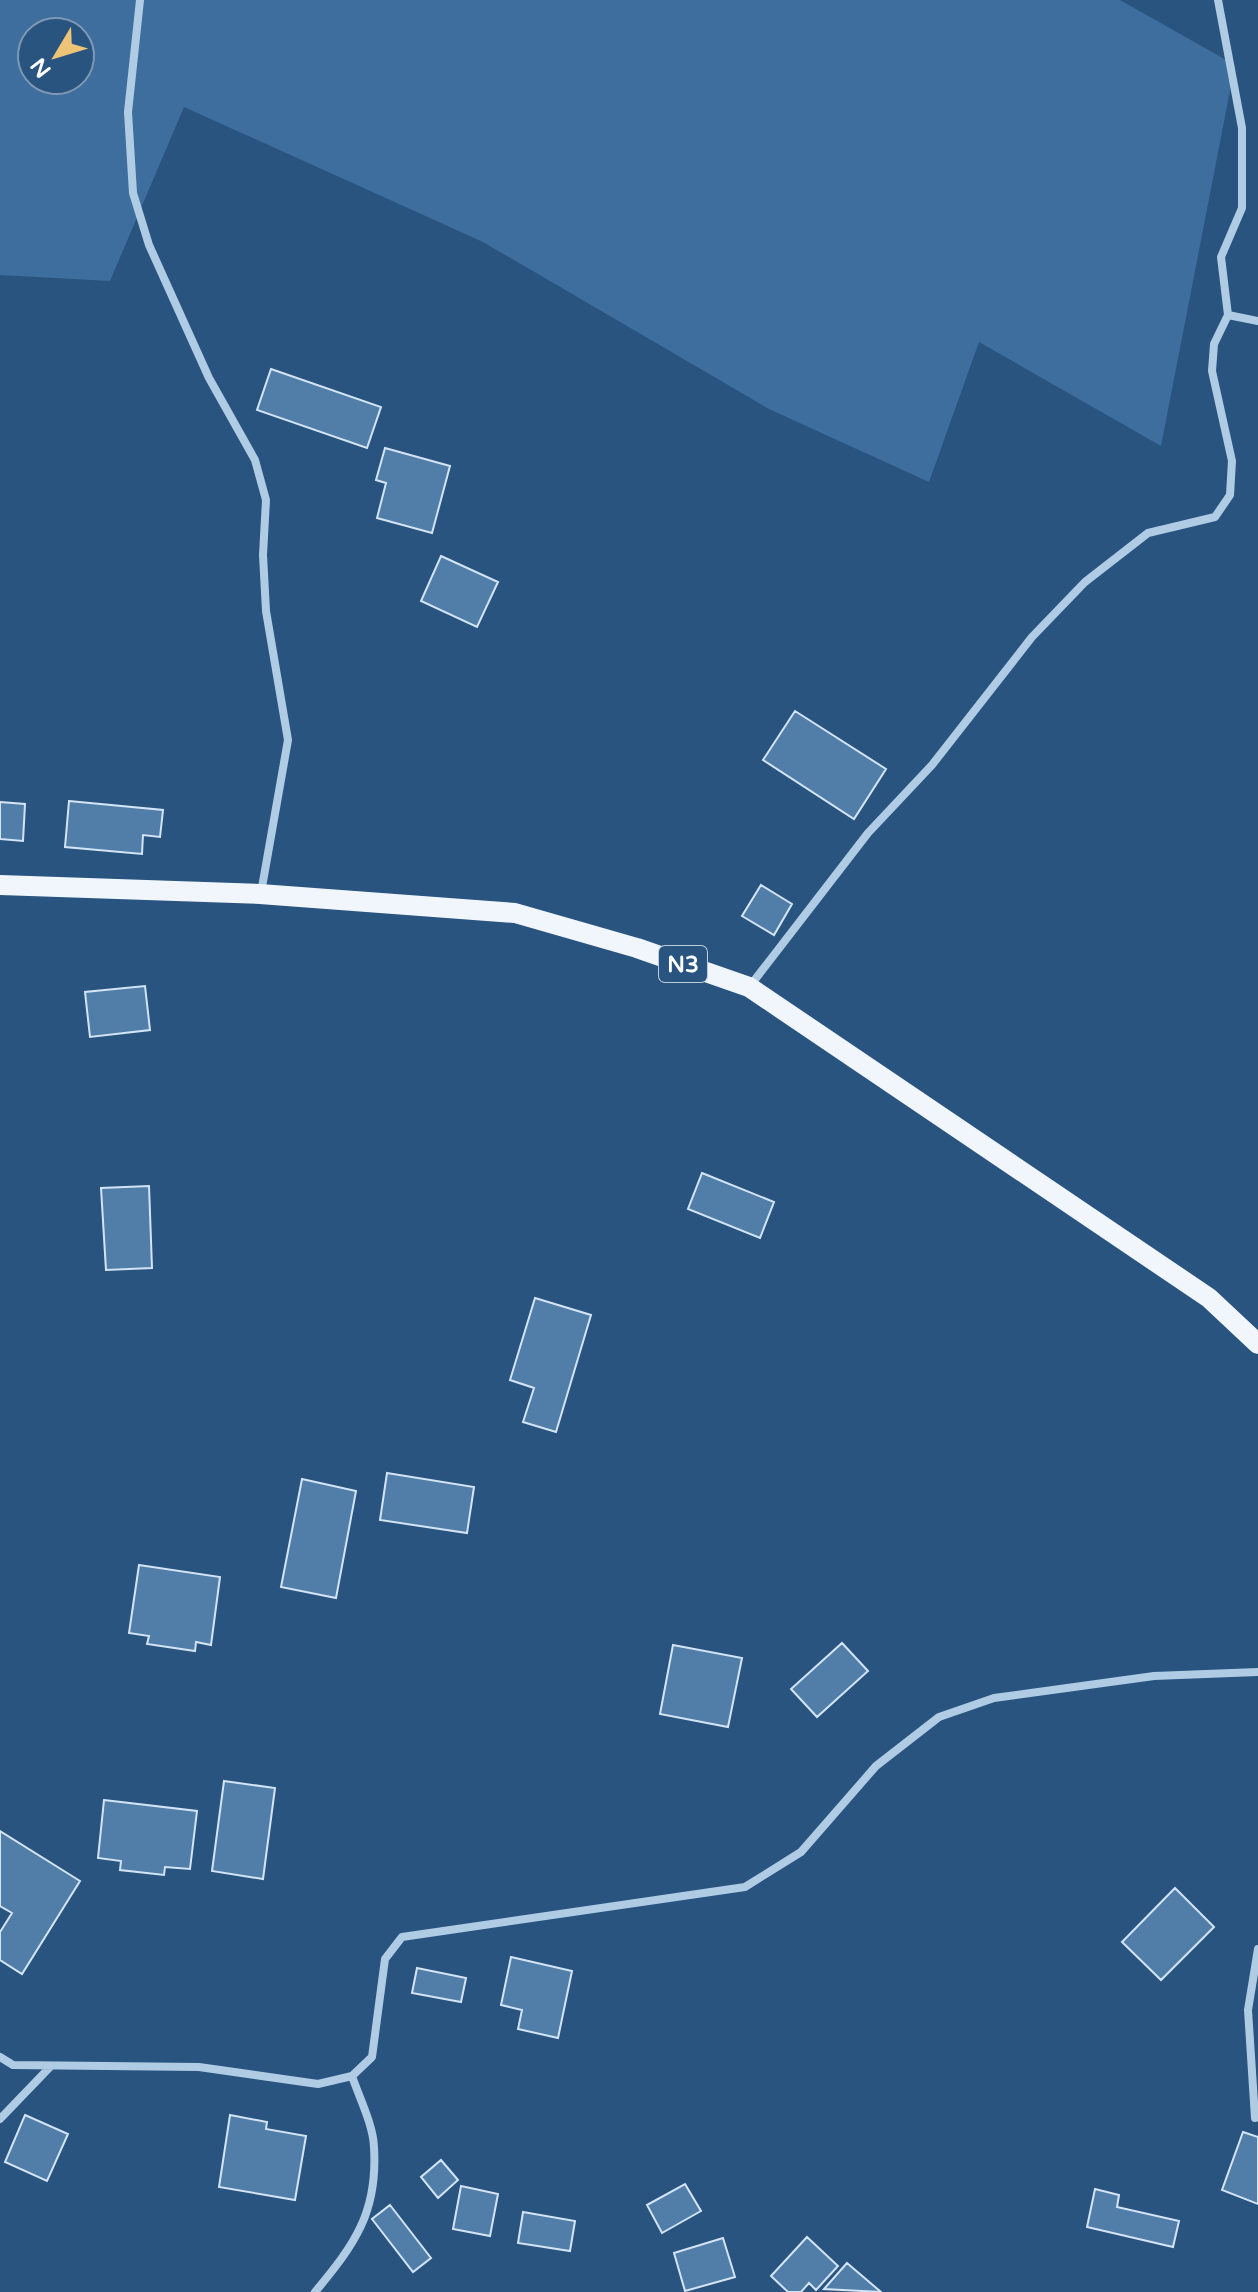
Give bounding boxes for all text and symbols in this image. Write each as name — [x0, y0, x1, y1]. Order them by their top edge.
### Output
north arrow — [16, 16, 96, 96]
text: N — [25, 53, 57, 83]
road number: N3 — [659, 946, 707, 982]

